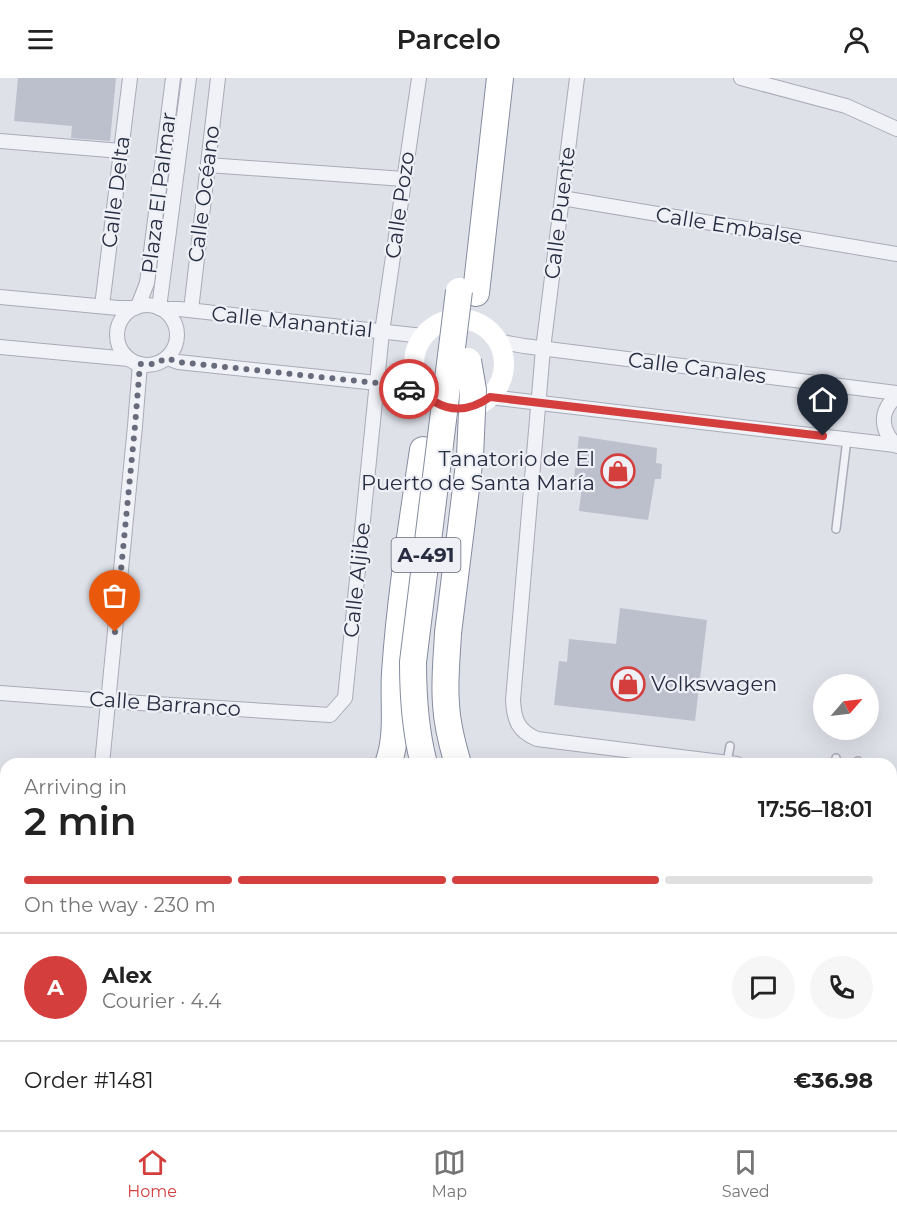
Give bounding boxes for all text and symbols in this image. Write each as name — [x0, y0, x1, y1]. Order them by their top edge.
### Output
icon: menu — [24, 23, 57, 56]
text: Parcelo — [396, 23, 501, 56]
icon: person — [840, 23, 873, 56]
street label: Plaza El Palmar — [136, 111, 181, 275]
street label: Calle Océano — [183, 124, 224, 264]
street label: Calle Delta — [96, 135, 135, 249]
street label: Calle Puente — [539, 145, 580, 281]
street label: Calle Pozo — [380, 150, 419, 260]
street label: Calle Embalse — [654, 202, 804, 249]
street label: Calle Manantial — [210, 301, 374, 342]
street label: Calle Canales — [627, 347, 768, 388]
courier — [379, 359, 439, 419]
icon: car — [393, 373, 426, 406]
pin — [797, 374, 848, 436]
icon: home — [806, 383, 839, 416]
place label: Tanatorio de El Puerto de Santa María — [361, 446, 595, 495]
shop icon: Tanatorio de El Puerto de Santa María — [600, 453, 636, 489]
street label: Calle Aljibe — [338, 521, 375, 639]
road number: A-491 — [392, 538, 460, 572]
pin — [89, 570, 140, 632]
icon: bag — [98, 579, 131, 612]
shop icon: Volkswagen — [610, 666, 646, 702]
place label: Volkswagen — [651, 671, 777, 696]
north arrow — [813, 674, 879, 740]
map controls — [813, 674, 879, 740]
street label: Calle Barranco — [88, 686, 242, 721]
text: Arriving in — [24, 775, 127, 799]
text: 17:56–18:01 — [758, 796, 873, 823]
text: 2 min — [24, 797, 137, 845]
text: On the way · 230 m — [24, 893, 216, 917]
button: chat — [732, 956, 795, 1019]
button: phone — [810, 956, 873, 1019]
text: Alex — [102, 962, 152, 989]
text: A — [47, 974, 64, 1001]
text: Courier · 4.4 — [102, 989, 221, 1013]
text: Order #1481 — [24, 1067, 154, 1094]
text: €36.98 — [794, 1067, 873, 1094]
tab: Home — [127, 1146, 177, 1201]
tab: Map — [432, 1146, 467, 1201]
tab: Saved — [722, 1146, 770, 1201]

